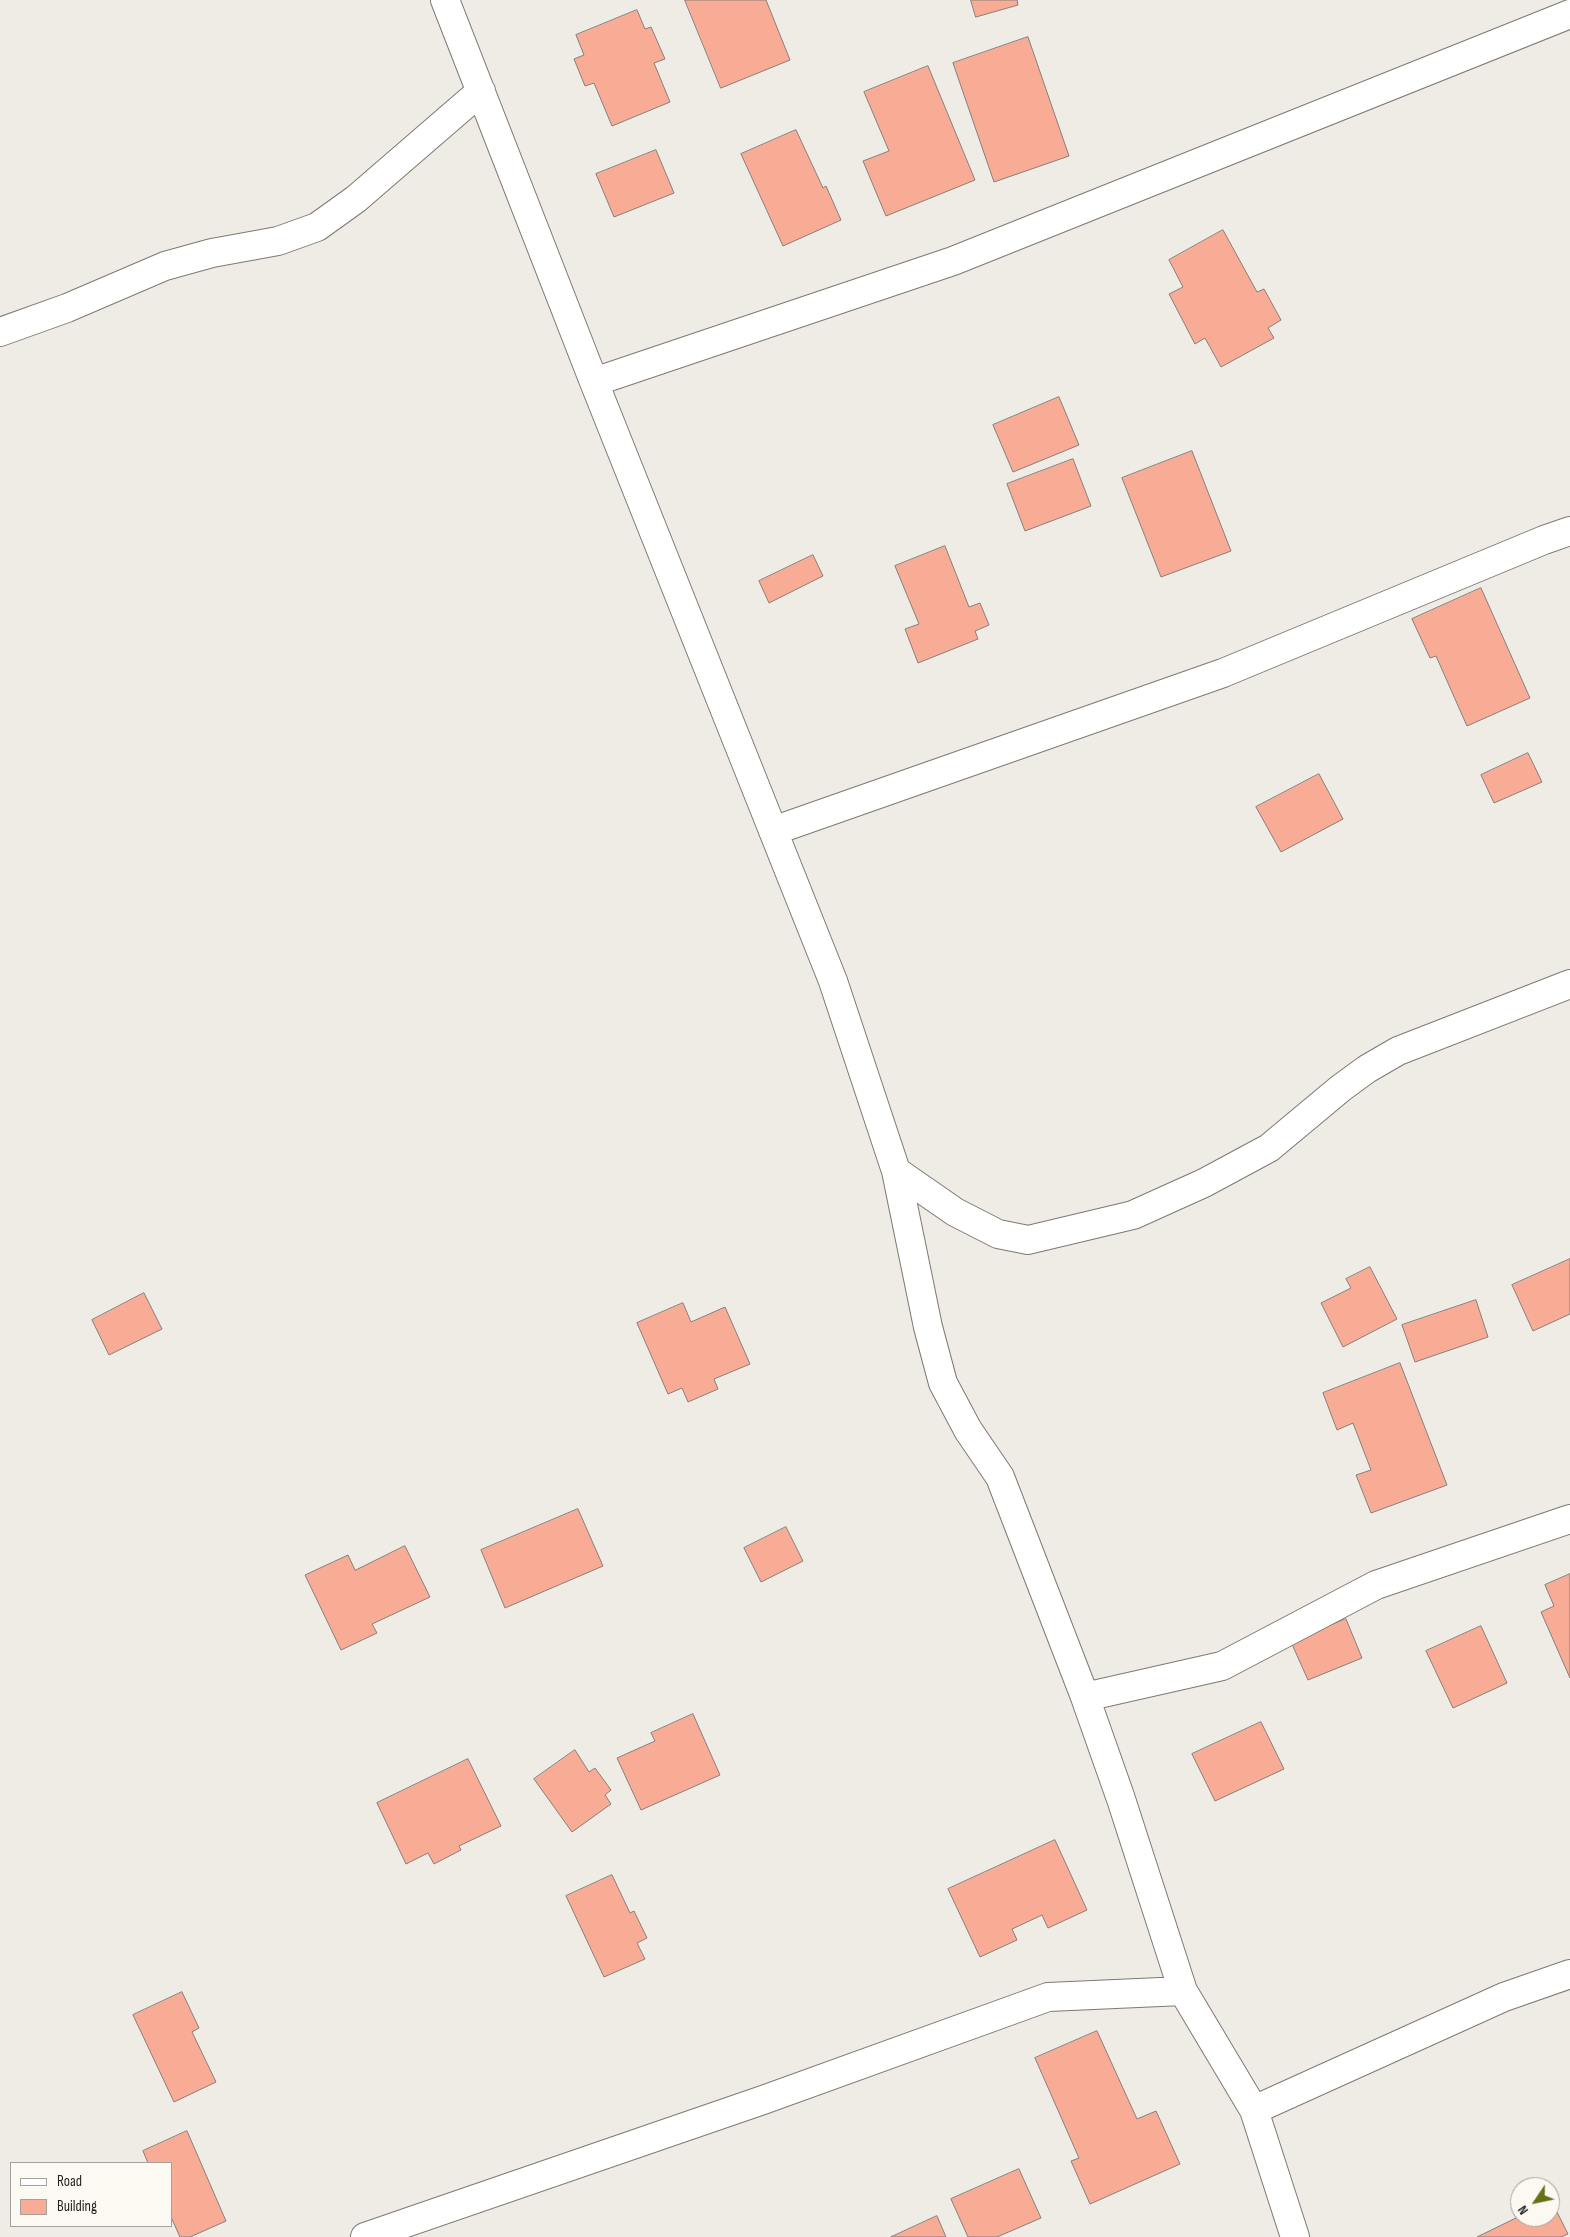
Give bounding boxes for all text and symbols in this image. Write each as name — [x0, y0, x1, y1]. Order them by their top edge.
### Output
legend — [10, 2162, 172, 2227]
text: Road — [57, 2172, 82, 2191]
north arrow — [1510, 2177, 1560, 2227]
text: Building — [57, 2197, 97, 2216]
text: N — [1514, 2202, 1532, 2218]

